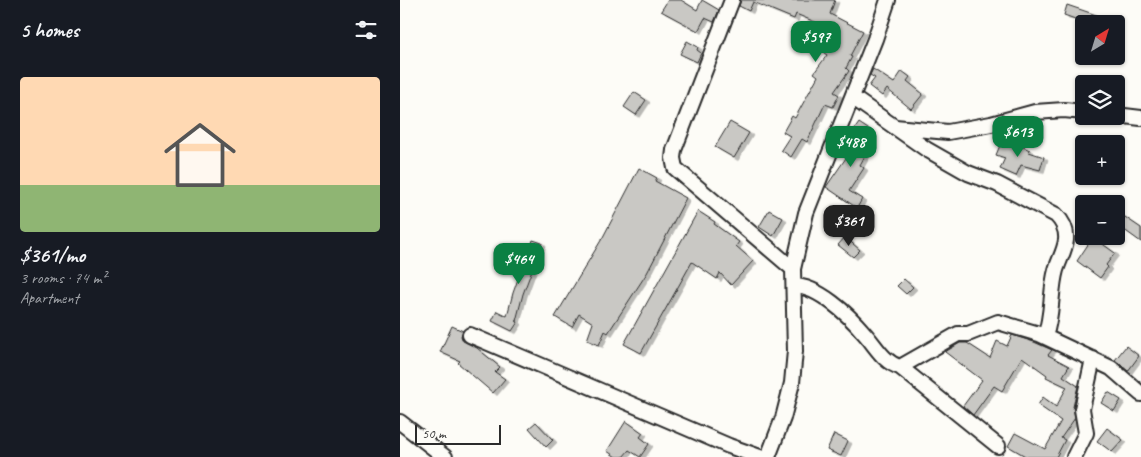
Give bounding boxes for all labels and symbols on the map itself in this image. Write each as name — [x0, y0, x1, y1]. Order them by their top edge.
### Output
north arrow — [1075, 15, 1125, 65]
pin: $597 — [786, 20, 846, 63]
pin: $613 — [988, 116, 1048, 158]
pin: $488 — [821, 126, 881, 168]
pin: $361 — [819, 204, 879, 247]
pin: $464 — [489, 242, 549, 285]
scale bar — [415, 422, 501, 445]

